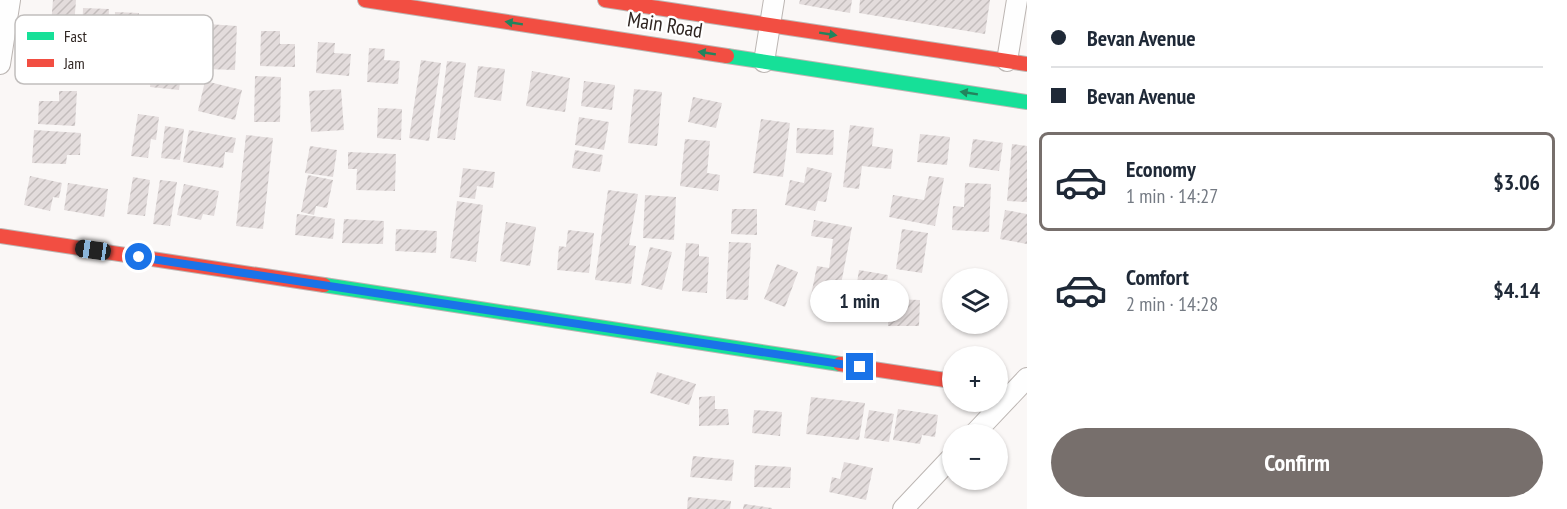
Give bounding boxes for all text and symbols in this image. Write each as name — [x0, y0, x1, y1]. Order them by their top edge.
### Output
street label: Main Road — [626, 5, 705, 44]
legend — [15, 15, 213, 84]
one-way arrow — [504, 19, 523, 28]
text: Bevan Avenue — [1087, 24, 1196, 52]
text: Fast — [64, 26, 87, 46]
one-way arrow — [819, 29, 838, 38]
one-way arrow — [697, 48, 716, 57]
text: Jam — [63, 53, 85, 73]
text: Bevan Avenue — [1087, 82, 1196, 110]
one-way arrow — [960, 88, 979, 97]
icon: car — [1054, 155, 1108, 209]
text: Economy — [1126, 155, 1196, 183]
text: $3.06 — [1493, 168, 1540, 196]
text: 1 min · 14:27 — [1126, 183, 1218, 209]
car — [74, 239, 112, 261]
route start — [125, 243, 152, 270]
icon: car — [1054, 263, 1108, 317]
text: Comfort — [1126, 263, 1189, 291]
map controls — [942, 268, 1008, 490]
button: layers — [942, 268, 1008, 334]
text: $4.14 — [1493, 276, 1540, 304]
callout: 1 min — [810, 280, 910, 322]
text: 1 min — [839, 288, 880, 314]
text: 2 min · 14:28 — [1126, 291, 1218, 317]
button: + — [942, 346, 1008, 412]
route end — [846, 353, 873, 380]
button: − — [942, 424, 1008, 490]
button: Confirm — [1051, 428, 1543, 497]

